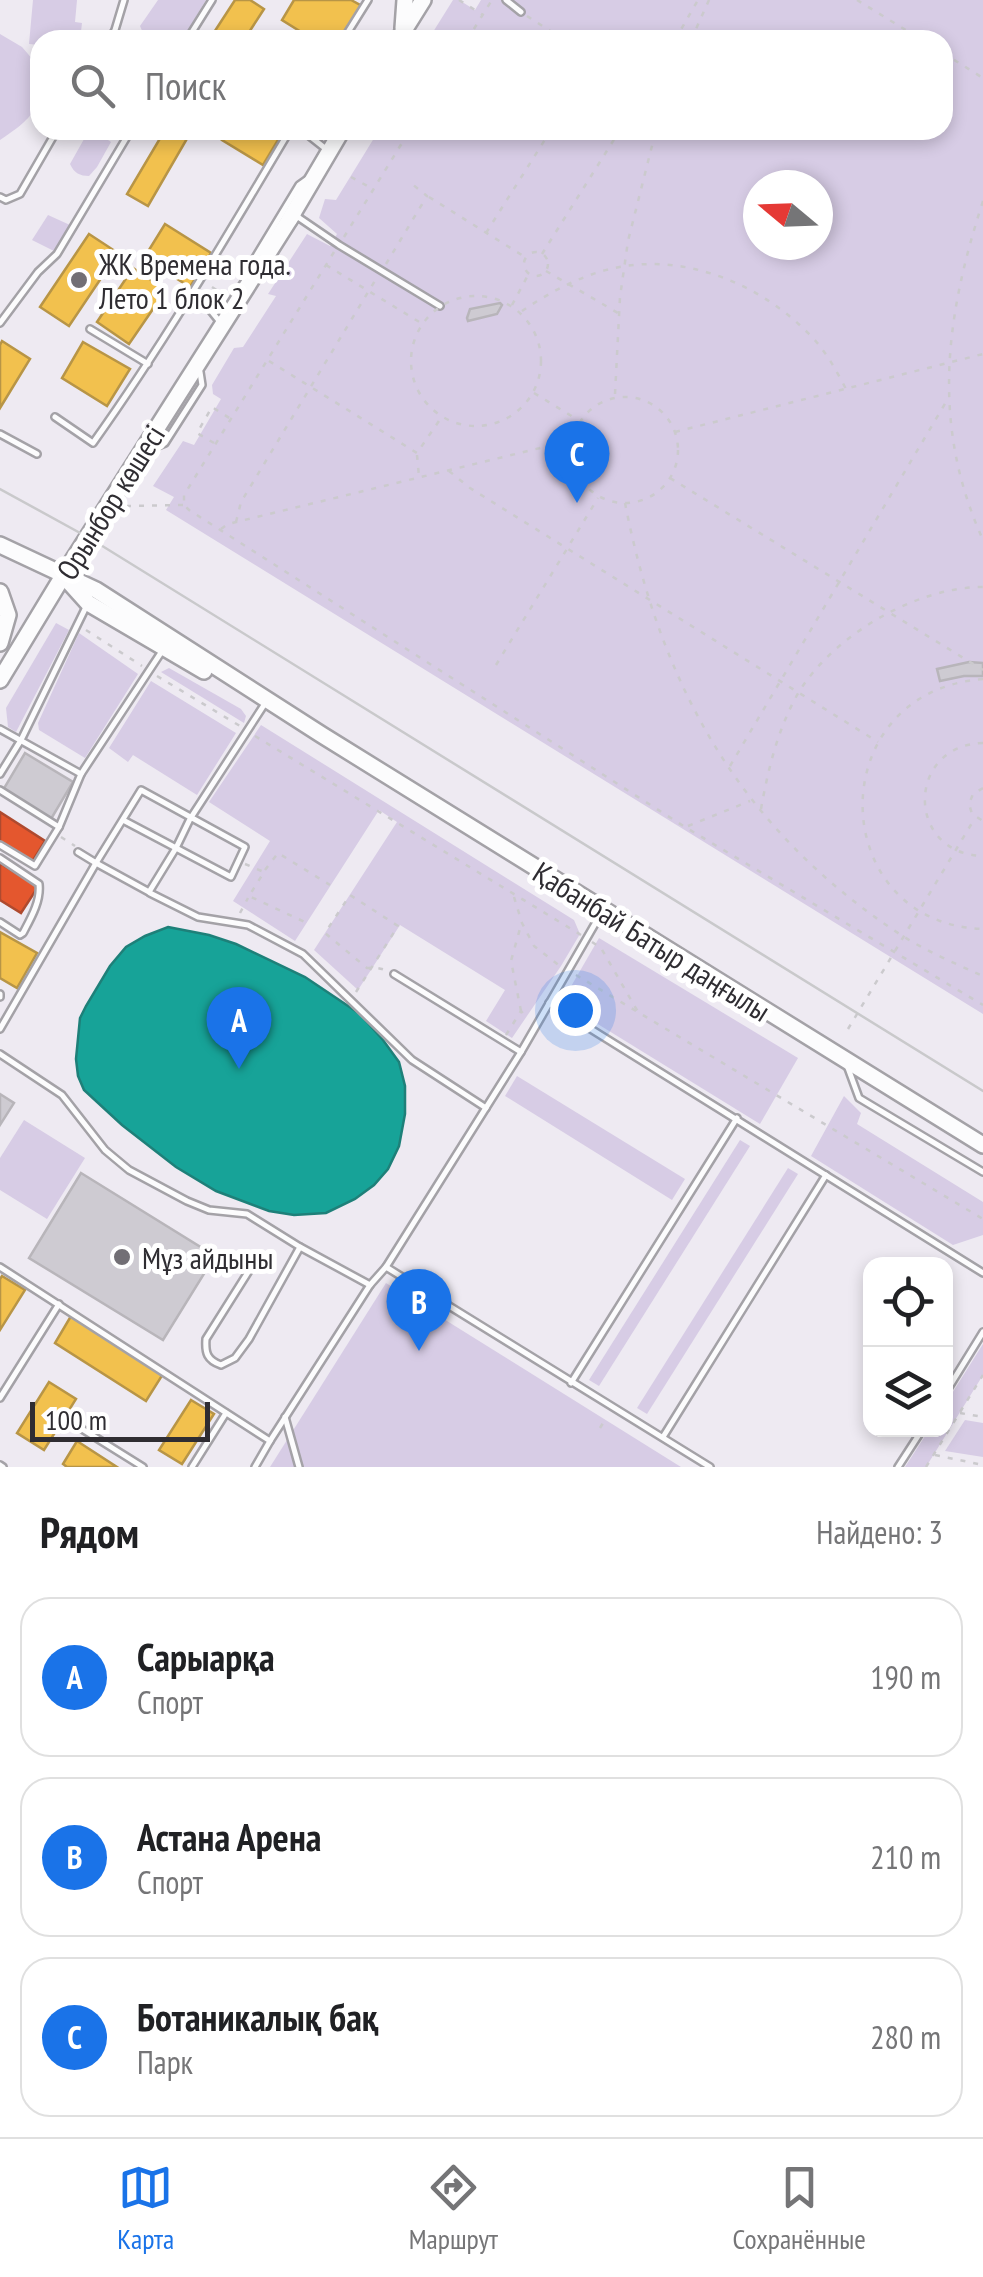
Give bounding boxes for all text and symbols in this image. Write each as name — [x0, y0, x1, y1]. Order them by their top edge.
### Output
search box — [30, 30, 953, 140]
icon: search — [65, 58, 120, 113]
text: Поиск — [145, 61, 226, 110]
north arrow — [743, 170, 833, 260]
place label: ЖК Времена года. Лето 1 блок 2 — [98, 244, 291, 317]
marker: ЖК Времена года. Лето 1 блок 2 — [68, 269, 90, 291]
street label: Орынбор көшесі — [47, 417, 173, 587]
pin: C — [544, 420, 610, 503]
street label: Қабанбай Батыр даңғылы — [526, 852, 778, 1030]
your location — [550, 985, 601, 1036]
pin: A — [206, 986, 272, 1069]
place label: Мұз айдыны — [142, 1238, 273, 1277]
marker: Мұз айдыны — [111, 1246, 133, 1268]
map controls — [863, 1257, 953, 1437]
button: locate — [863, 1257, 953, 1347]
pin: B — [386, 1268, 452, 1351]
button: layers — [863, 1347, 953, 1437]
scale bar — [30, 1397, 210, 1442]
text: 100 m — [45, 1401, 107, 1438]
text: Рядом — [40, 1505, 139, 1560]
text: Найдено: 3 — [816, 1511, 943, 1553]
text: Сарыарқа — [137, 1632, 275, 1681]
text: A — [66, 1656, 83, 1698]
text: 190 m — [870, 1656, 941, 1698]
text: Спорт — [137, 1681, 203, 1723]
text: Астана Арена — [137, 1812, 321, 1861]
text: B — [67, 1836, 82, 1878]
text: 210 m — [870, 1836, 941, 1878]
text: Спорт — [137, 1861, 203, 1903]
text: Ботаникалық бақ — [137, 1992, 379, 2041]
text: C — [67, 2016, 82, 2058]
text: 280 m — [870, 2016, 941, 2058]
text: Парк — [137, 2041, 193, 2083]
tab: Карта — [117, 2160, 174, 2257]
tab: Маршрут — [409, 2160, 498, 2257]
tab: Сохранённые — [733, 2160, 866, 2257]

